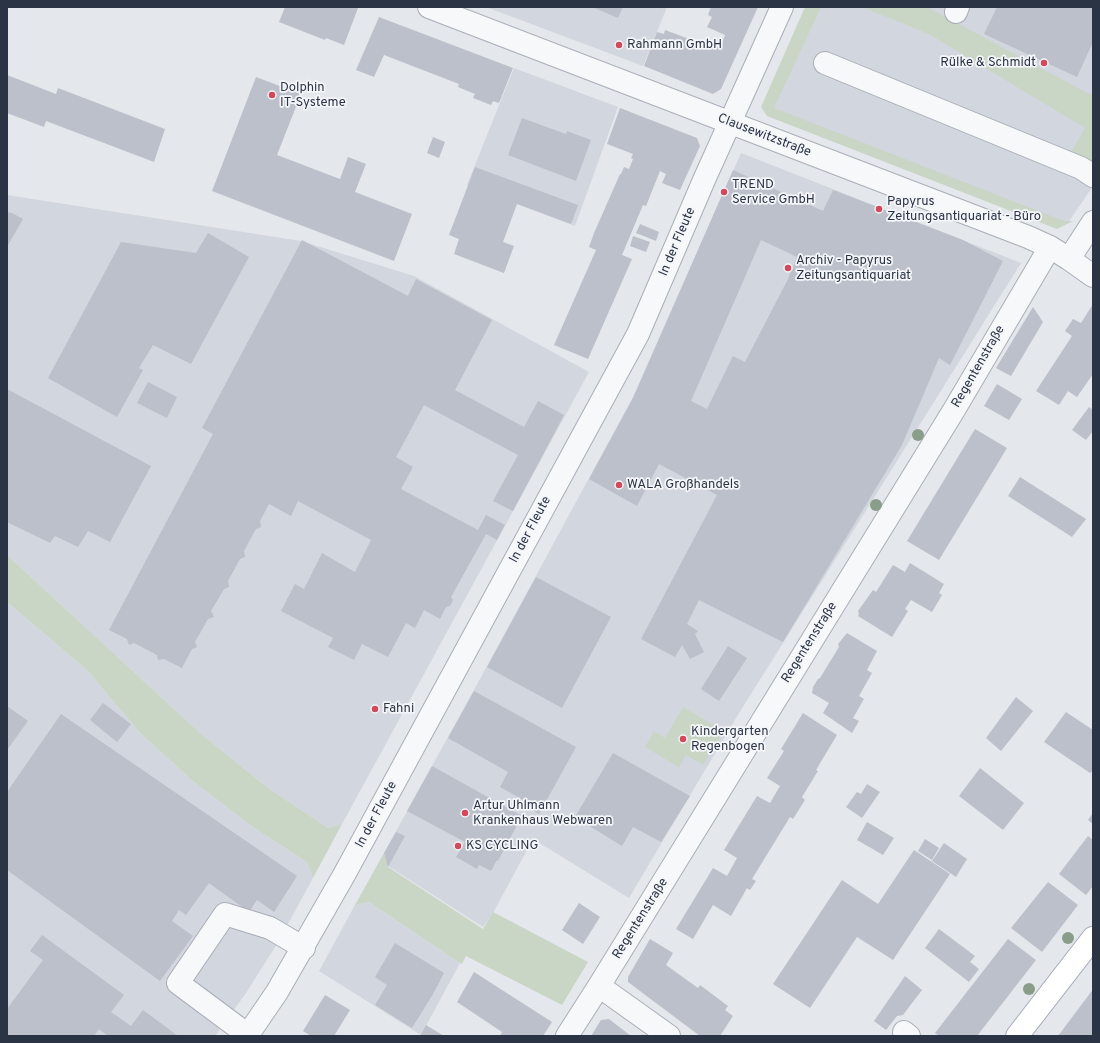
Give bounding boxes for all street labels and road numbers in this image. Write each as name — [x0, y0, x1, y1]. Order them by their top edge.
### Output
street label: Clausewitzstraße — [715, 111, 813, 161]
street label: In der Fleute — [656, 205, 700, 279]
street label: Regentenstraße — [949, 323, 1009, 411]
street label: In der Fleute — [507, 494, 555, 566]
street label: Regentenstraße — [779, 600, 841, 686]
street label: In der Fleute — [353, 779, 401, 851]
street label: Regentenstraße — [610, 876, 672, 962]

